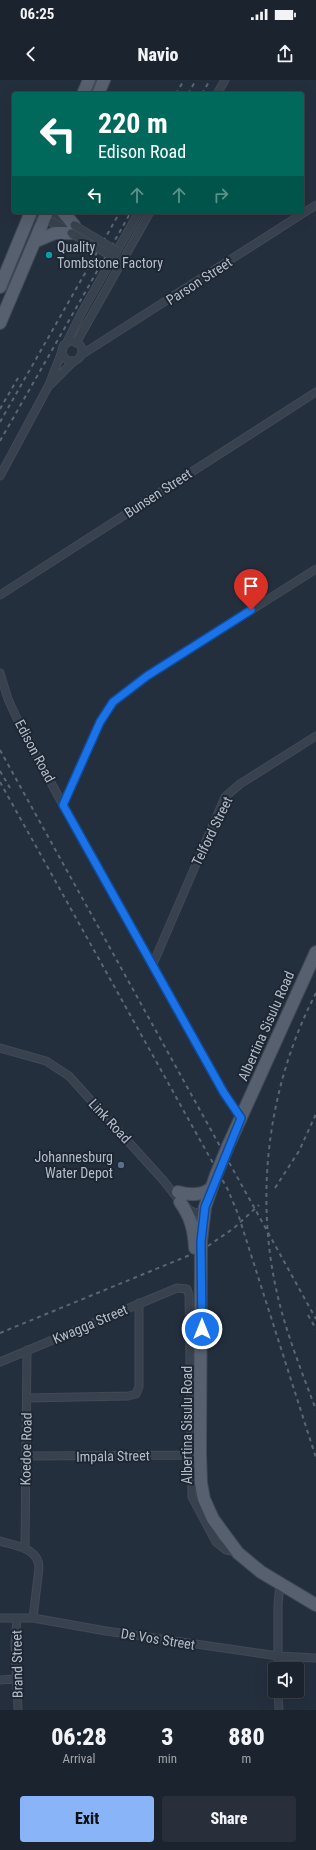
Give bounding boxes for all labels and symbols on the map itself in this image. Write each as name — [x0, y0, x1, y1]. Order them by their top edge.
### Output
place label: Quality Tombstone Factory — [57, 239, 163, 271]
marker: Quality Tombstone Factory — [44, 250, 54, 260]
street label: Parson Street — [163, 254, 235, 308]
street label: Bunsen Street — [121, 465, 195, 521]
pin — [234, 569, 268, 610]
street label: Edison Road — [12, 717, 58, 785]
street label: Telford Street — [188, 794, 236, 868]
street label: Albertina Sisulu Road — [235, 969, 297, 1083]
street label: Link Road — [86, 1096, 134, 1146]
place label: Johannesburg Water Depot — [35, 1149, 113, 1181]
marker: Johannesburg Water Depot — [116, 1160, 126, 1170]
street label: Kwagga Street — [50, 1301, 130, 1347]
position arrow — [181, 1308, 223, 1350]
street label: Albertina Sisulu Road — [179, 1366, 195, 1484]
street label: Koedoe Road — [17, 1412, 35, 1486]
street label: Impala Street — [76, 1447, 150, 1465]
street label: De Vos Street — [120, 1625, 196, 1653]
street label: Brand Street — [8, 1630, 26, 1698]

